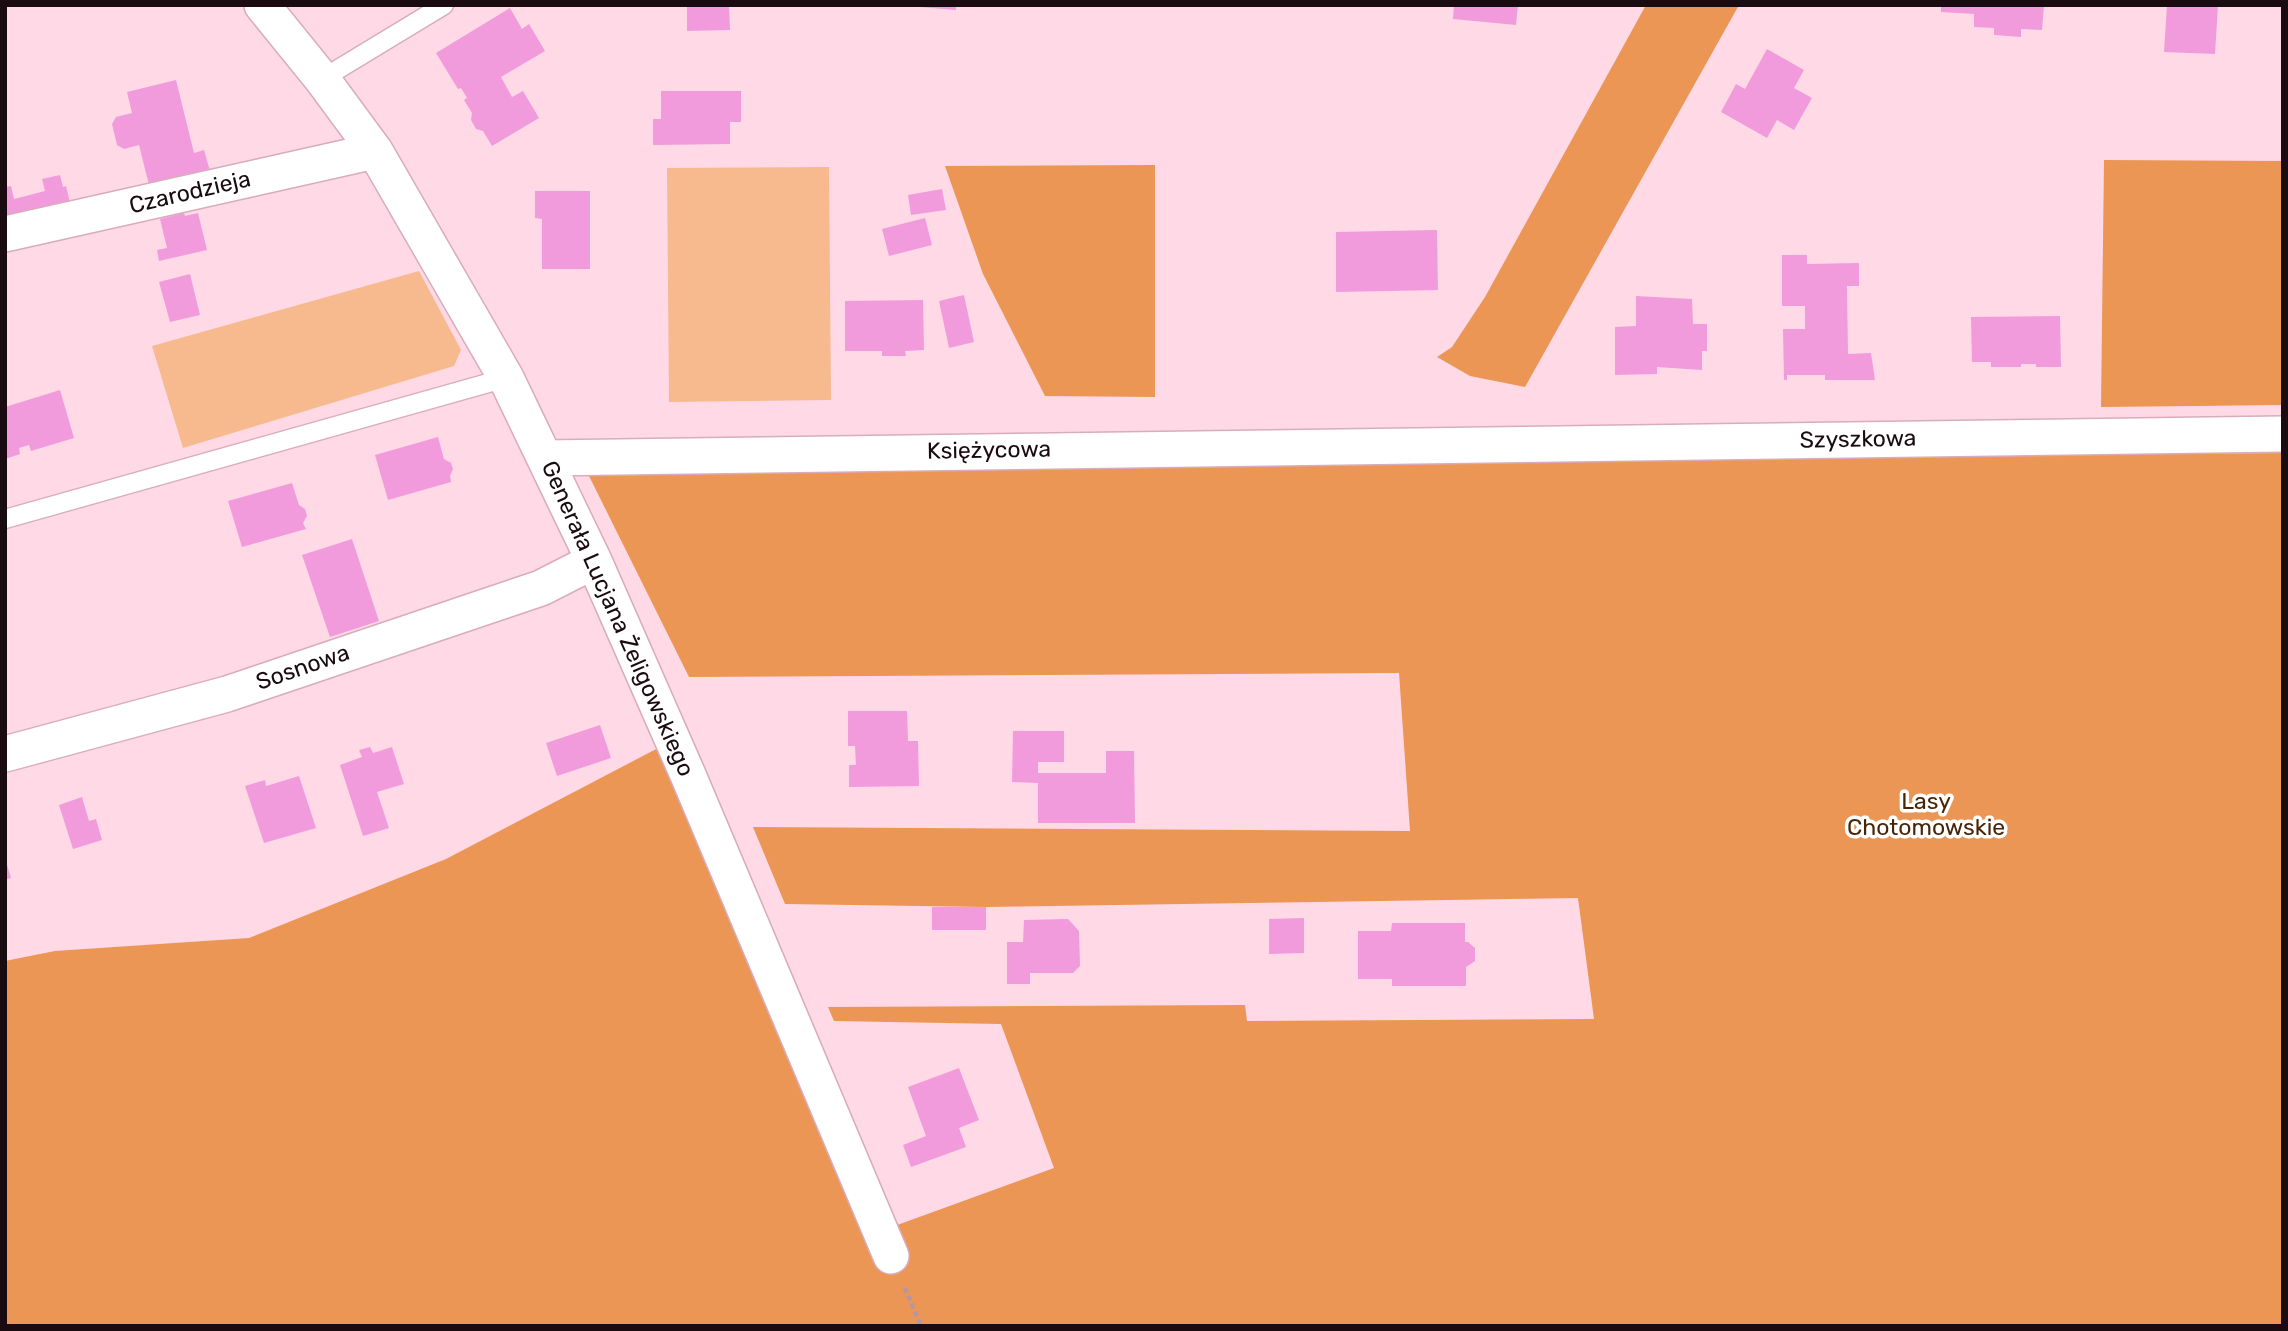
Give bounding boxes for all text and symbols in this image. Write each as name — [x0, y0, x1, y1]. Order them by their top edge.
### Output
street label: Czarodzieja — [127, 166, 253, 220]
street label: Szyszkowa — [1799, 425, 1917, 455]
street label: Księżycowa — [927, 436, 1051, 466]
street label: Generała Lucjana Żeligowskiego — [535, 457, 699, 781]
street label: Sosnowa — [253, 639, 353, 697]
park label: Lasy Chotomowskie — [1847, 788, 2005, 842]

